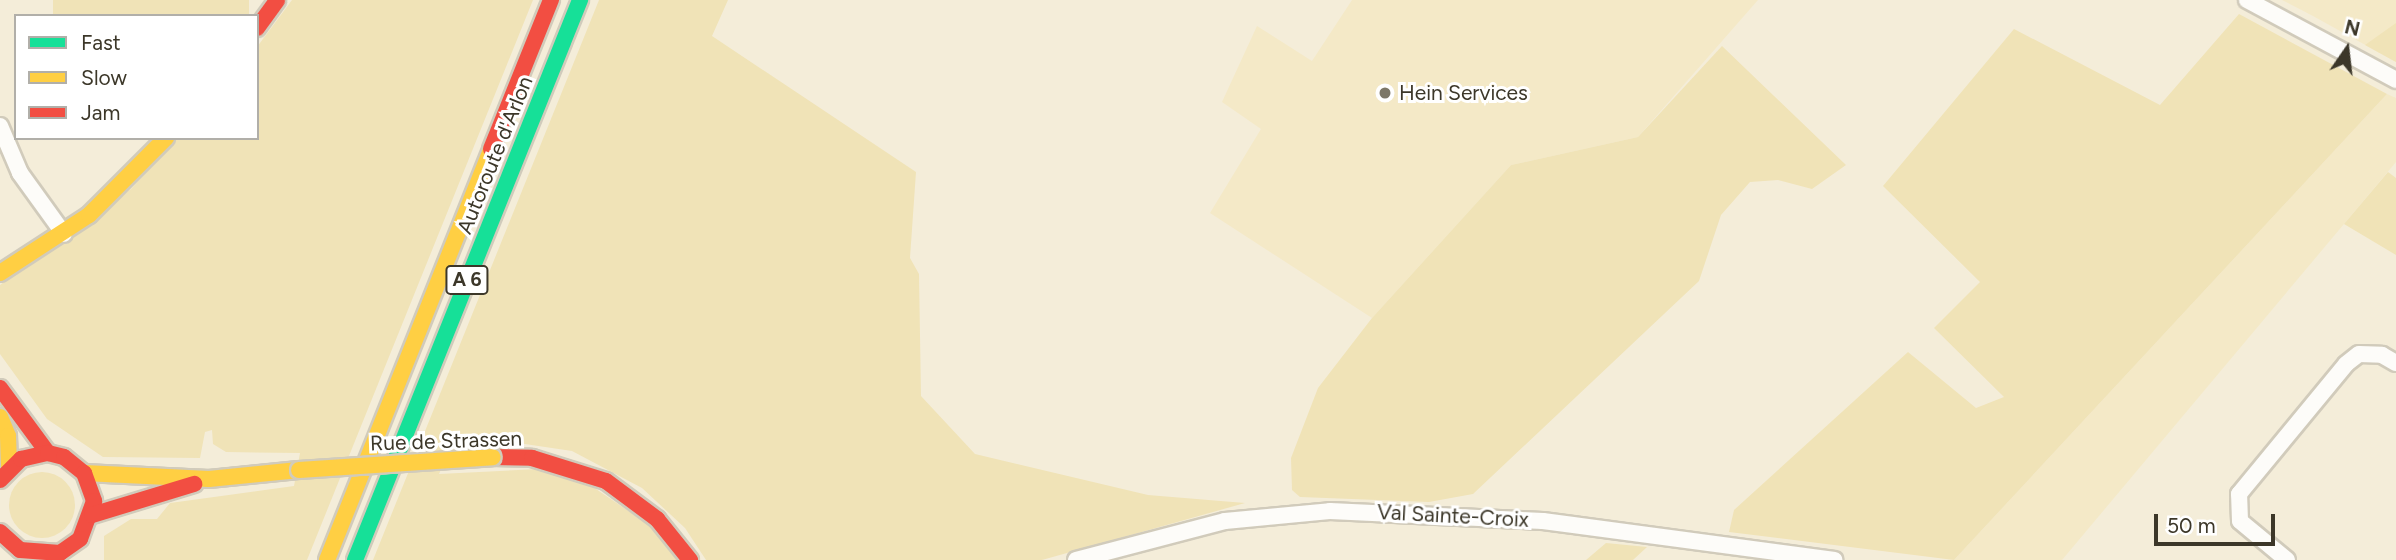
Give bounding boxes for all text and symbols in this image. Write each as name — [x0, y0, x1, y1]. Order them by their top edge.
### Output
legend — [14, 14, 259, 140]
north arrow — [2312, 14, 2382, 84]
text: N — [2342, 15, 2362, 41]
text: Fast — [81, 30, 121, 55]
text: Slow — [81, 65, 127, 90]
street label: Autoroute d'Arlon — [452, 72, 538, 238]
place label: Hein Services — [1399, 80, 1528, 106]
marker: Hein Services — [1377, 85, 1393, 101]
text: Jam — [81, 100, 120, 125]
road number: A 6 — [444, 264, 490, 296]
street label: Rue de Strassen — [370, 426, 522, 456]
street label: Val Sainte-Croix — [1377, 499, 1529, 533]
scale bar — [2158, 500, 2279, 544]
text: 50 m — [2167, 513, 2216, 538]

